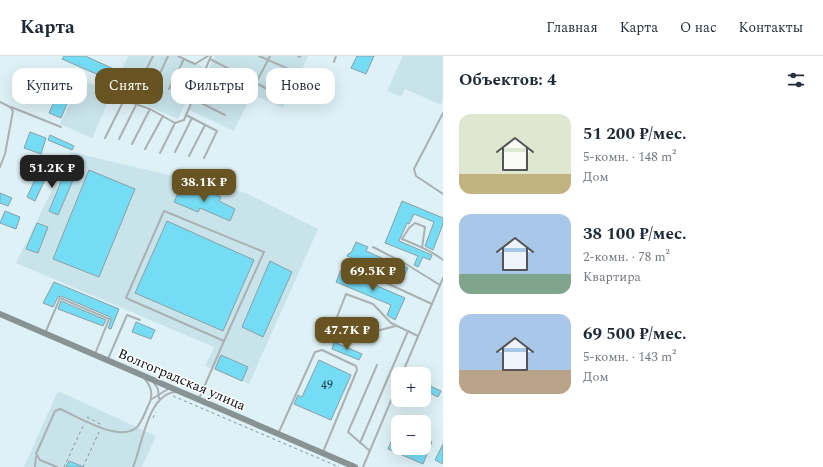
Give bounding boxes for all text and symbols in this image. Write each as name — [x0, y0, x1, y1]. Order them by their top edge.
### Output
text: Карта — [20, 13, 75, 42]
text: Главная — [546, 17, 598, 38]
text: Карта — [620, 17, 658, 38]
text: О нас — [680, 17, 717, 38]
text: Контакты — [739, 17, 803, 38]
text: Объектов: 4 — [459, 67, 557, 93]
chip: Купить — [12, 68, 87, 104]
chip: Снять — [95, 68, 163, 104]
chip: Фильтры — [171, 68, 258, 104]
chip: Новое — [266, 68, 335, 104]
icon: filters — [785, 69, 807, 91]
text: 51 200 ₽/мес. — [583, 121, 687, 147]
icon: home — [491, 130, 539, 178]
text: 5-комн. · 148 m² — [583, 147, 676, 167]
pin: 51.2K ₽ — [15, 155, 89, 189]
text: 51.2K ₽ — [29, 158, 75, 178]
text: Дом — [583, 167, 609, 187]
pin: 38.1K ₽ — [167, 169, 241, 203]
text: 38.1K ₽ — [181, 172, 227, 192]
text: 38 100 ₽/мес. — [583, 221, 687, 247]
icon: home — [491, 230, 539, 278]
text: 2-комн. · 78 m² — [583, 247, 670, 267]
pin: 69.5K ₽ — [336, 258, 410, 292]
text: 69.5K ₽ — [350, 261, 396, 281]
text: Квартира — [583, 267, 641, 287]
pin: 47.7K ₽ — [310, 317, 384, 351]
text: 47.7K ₽ — [324, 320, 370, 340]
text: 69 500 ₽/мес. — [583, 321, 687, 347]
icon: home — [491, 330, 539, 378]
street label: Волгоградская улица — [115, 343, 249, 416]
text: 5-комн. · 143 m² — [583, 347, 676, 367]
map controls — [391, 367, 431, 455]
button: + — [391, 367, 431, 407]
text: Дом — [583, 367, 609, 387]
house number: 49 — [321, 376, 333, 395]
button: − — [391, 415, 431, 455]

